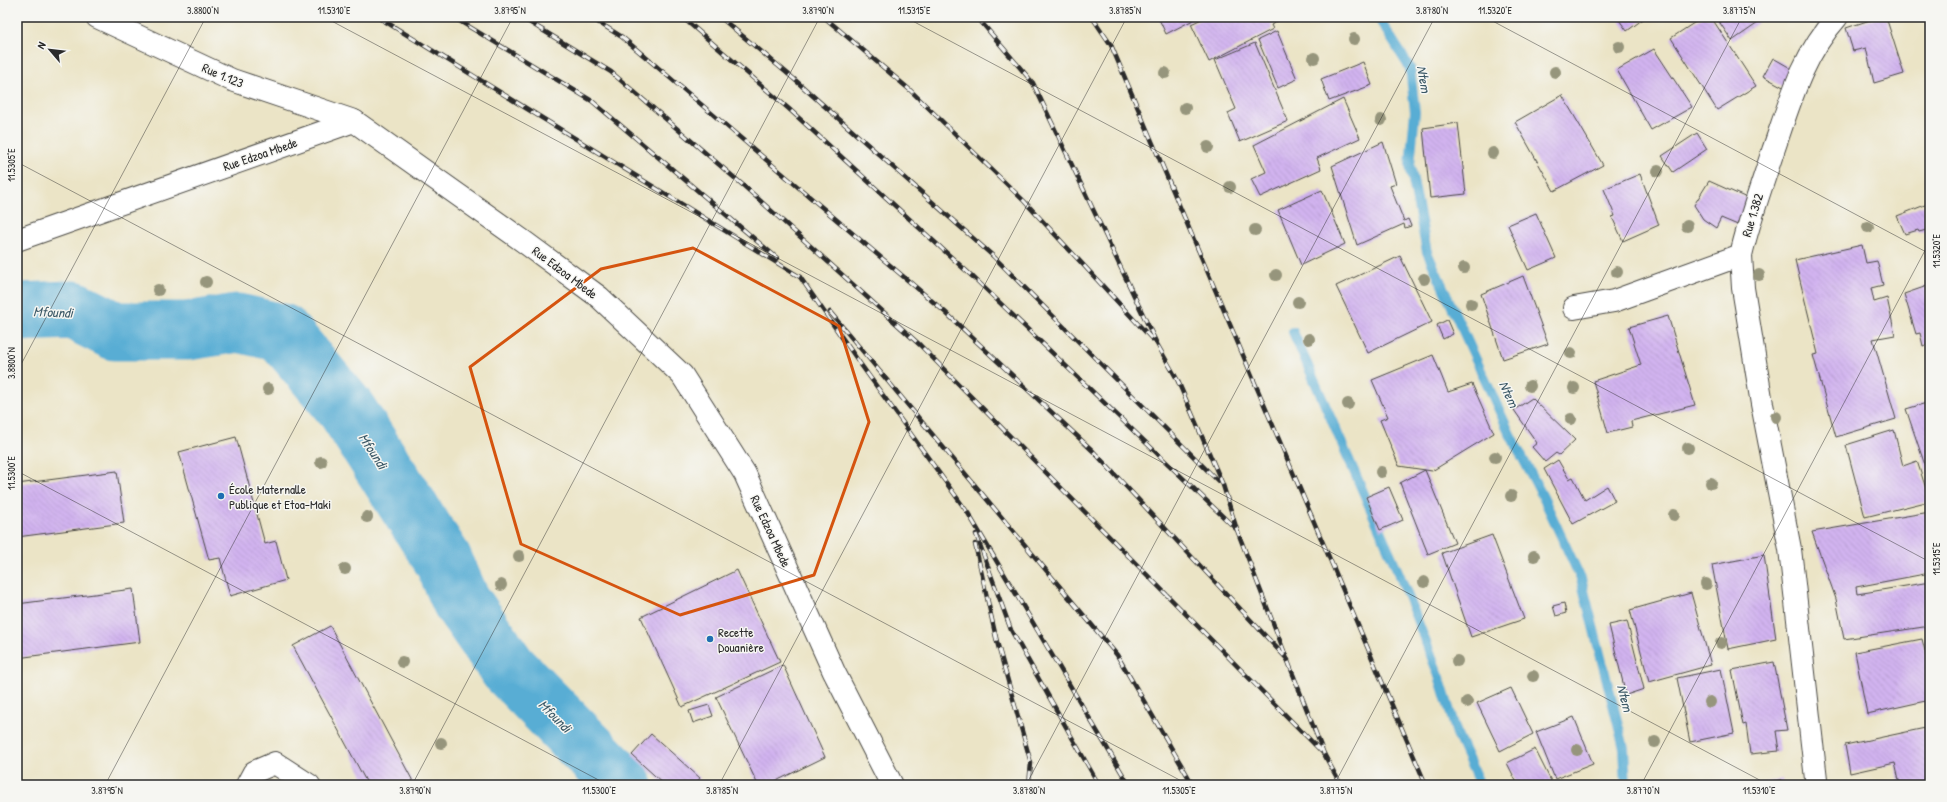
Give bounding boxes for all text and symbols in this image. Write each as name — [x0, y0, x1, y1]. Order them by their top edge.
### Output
text: 3.8800°N — [187, 4, 219, 17]
text: 11.5310°E — [318, 4, 351, 17]
text: 3.8795°N — [494, 4, 526, 17]
text: 3.8790°N — [802, 4, 834, 17]
text: 11.5315°E — [898, 4, 931, 17]
text: 3.8785°N — [1109, 4, 1141, 17]
text: 3.8780°N — [1416, 4, 1448, 17]
text: 11.5320°E — [1478, 4, 1513, 17]
text: 3.8775°N — [1723, 4, 1755, 17]
north arrow — [30, 30, 70, 70]
text: N — [34, 39, 49, 51]
street label: Rue 1.123 — [200, 58, 247, 92]
water label: Ntem — [1413, 64, 1436, 95]
street label: Rue Edzoa Mbede — [220, 133, 300, 175]
text: 11.5305°E — [5, 148, 18, 182]
street label: Rue 1.382 — [1737, 191, 1767, 239]
text: 11.5320°E — [1930, 233, 1943, 268]
street label: Rue Edzoa Mbede — [529, 241, 601, 303]
water label: Mfoundi — [33, 301, 75, 322]
text: 3.8800°N — [5, 347, 18, 379]
water label: Ntem — [1495, 377, 1524, 411]
water label: Mfoundi — [355, 429, 393, 474]
text: 11.5300°E — [5, 456, 18, 490]
place label: École Maternalle Publique et Etoa-Maki — [229, 480, 331, 513]
marker: École Maternalle Publique et Etoa-Maki — [216, 491, 226, 501]
street label: Rue Edzoa Mbede — [746, 492, 796, 570]
text: 11.5315°E — [1930, 542, 1943, 575]
place label: Recette Douanière — [718, 623, 764, 656]
marker: Recette Douanière — [705, 634, 715, 644]
water label: Ntem — [1613, 682, 1638, 714]
water label: Mfoundi — [535, 695, 577, 738]
text: 3.8795°N — [91, 784, 123, 797]
text: 3.8790°N — [399, 784, 431, 797]
text: 11.5300°E — [582, 784, 616, 797]
text: 3.8785°N — [706, 784, 738, 797]
text: 3.8780°N — [1013, 784, 1045, 797]
text: 11.5305°E — [1162, 784, 1196, 797]
text: 3.8775°N — [1320, 784, 1352, 797]
text: 3.8770°N — [1627, 784, 1659, 797]
text: 11.5310°E — [1743, 784, 1776, 797]

